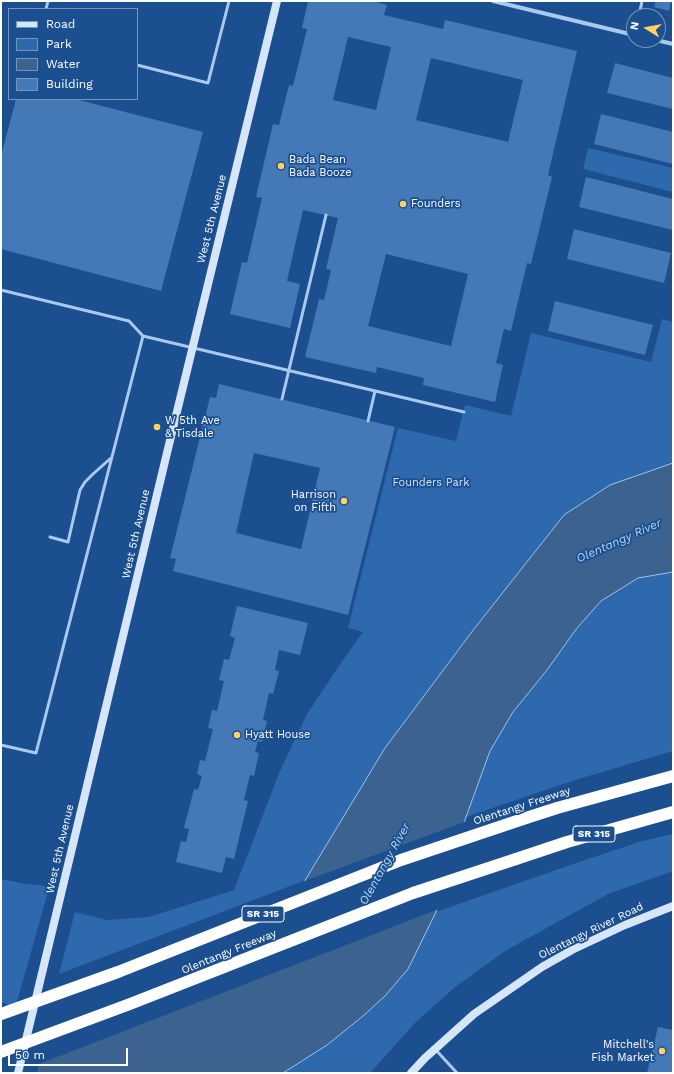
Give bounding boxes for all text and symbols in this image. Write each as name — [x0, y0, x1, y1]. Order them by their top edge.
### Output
legend — [8, 8, 138, 100]
north arrow — [626, 8, 666, 48]
text: Road — [46, 17, 75, 31]
text: N — [628, 21, 642, 31]
text: Park — [46, 37, 72, 51]
text: Water — [46, 57, 80, 71]
text: Building — [46, 77, 93, 91]
place label: Bada Bean Bada Booze — [289, 153, 352, 179]
marker: Bada Bean Bada Booze — [276, 161, 286, 171]
street label: West 5th Avenue — [195, 173, 229, 265]
place label: Founders — [411, 197, 461, 211]
marker: Founders — [398, 199, 408, 209]
place label: W 5th Ave & Tisdale — [165, 414, 220, 440]
marker: W 5th Ave & Tisdale — [152, 422, 162, 432]
park label: Founders Park — [392, 476, 470, 490]
street label: West 5th Avenue — [119, 488, 153, 580]
place label: Harrison on Fifth — [291, 488, 336, 514]
marker: Harrison on Fifth — [339, 496, 349, 506]
water label: Olentangy River — [574, 516, 664, 566]
place label: Hyatt House — [245, 728, 310, 742]
marker: Hyatt House — [232, 730, 242, 740]
street label: Olentangy Freeway — [472, 784, 572, 828]
street label: West 5th Avenue — [43, 803, 77, 895]
water label: Olentangy River — [356, 820, 414, 908]
road number: SR 315 — [573, 826, 615, 842]
street label: Olentangy River Road — [536, 900, 646, 962]
road number: SR 315 — [242, 906, 284, 922]
street label: Olentangy Freeway — [180, 927, 278, 977]
place label: Mitchell's Fish Market — [591, 1038, 654, 1064]
scale bar — [10, 1040, 130, 1066]
marker: Mitchell's Fish Market — [657, 1046, 667, 1056]
text: 50 m — [15, 1048, 45, 1062]

